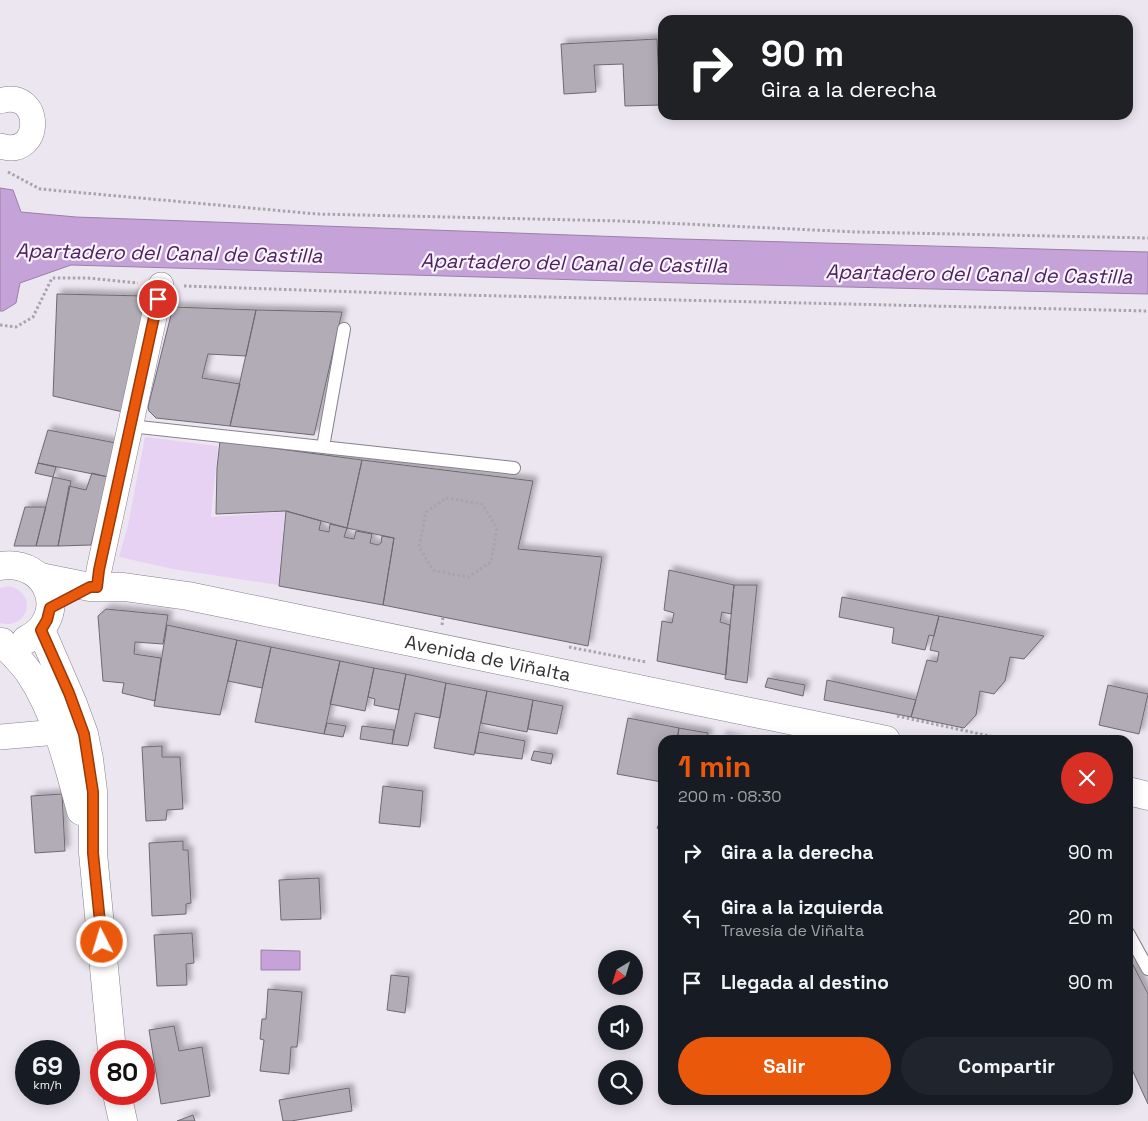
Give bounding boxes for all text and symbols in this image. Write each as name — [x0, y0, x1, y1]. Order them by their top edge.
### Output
text: 90 m — [761, 32, 844, 76]
icon: right — [678, 35, 743, 100]
text: Gira a la derecha — [761, 75, 937, 103]
water label: Apartadero del Canal de Castilla — [15, 237, 323, 269]
water label: Apartadero del Canal de Castilla — [420, 247, 728, 279]
water label: Apartadero del Canal de Castilla — [825, 258, 1133, 290]
pin — [137, 278, 179, 320]
icon: arrive — [144, 285, 172, 313]
street label: Avenida de Viñalta — [403, 629, 573, 687]
text: 1 min — [678, 747, 751, 786]
button: close — [1061, 752, 1113, 804]
text: 200 m · 08:30 — [678, 786, 781, 807]
icon: right — [678, 839, 706, 867]
text: Gira a la derecha — [721, 840, 873, 865]
text: 90 m — [1068, 840, 1113, 865]
text: Gira a la izquierda — [721, 895, 883, 920]
icon: left — [678, 904, 706, 932]
text: 20 m — [1068, 905, 1113, 930]
position arrow — [75, 915, 127, 967]
text: Travesía de Viñalta — [721, 920, 864, 941]
north arrow — [598, 950, 642, 995]
map controls — [598, 950, 643, 1105]
icon: arrive — [678, 969, 706, 997]
text: Llegada al destino — [721, 970, 889, 995]
text: 90 m — [1068, 970, 1113, 995]
button: sound — [598, 1005, 643, 1050]
button: Salir — [678, 1037, 891, 1095]
button: Compartir — [901, 1037, 1113, 1095]
speed limit sign: 80 — [90, 1040, 155, 1105]
text: 69 — [32, 1050, 63, 1082]
button: search — [598, 1060, 643, 1105]
text: km/h — [33, 1077, 62, 1093]

